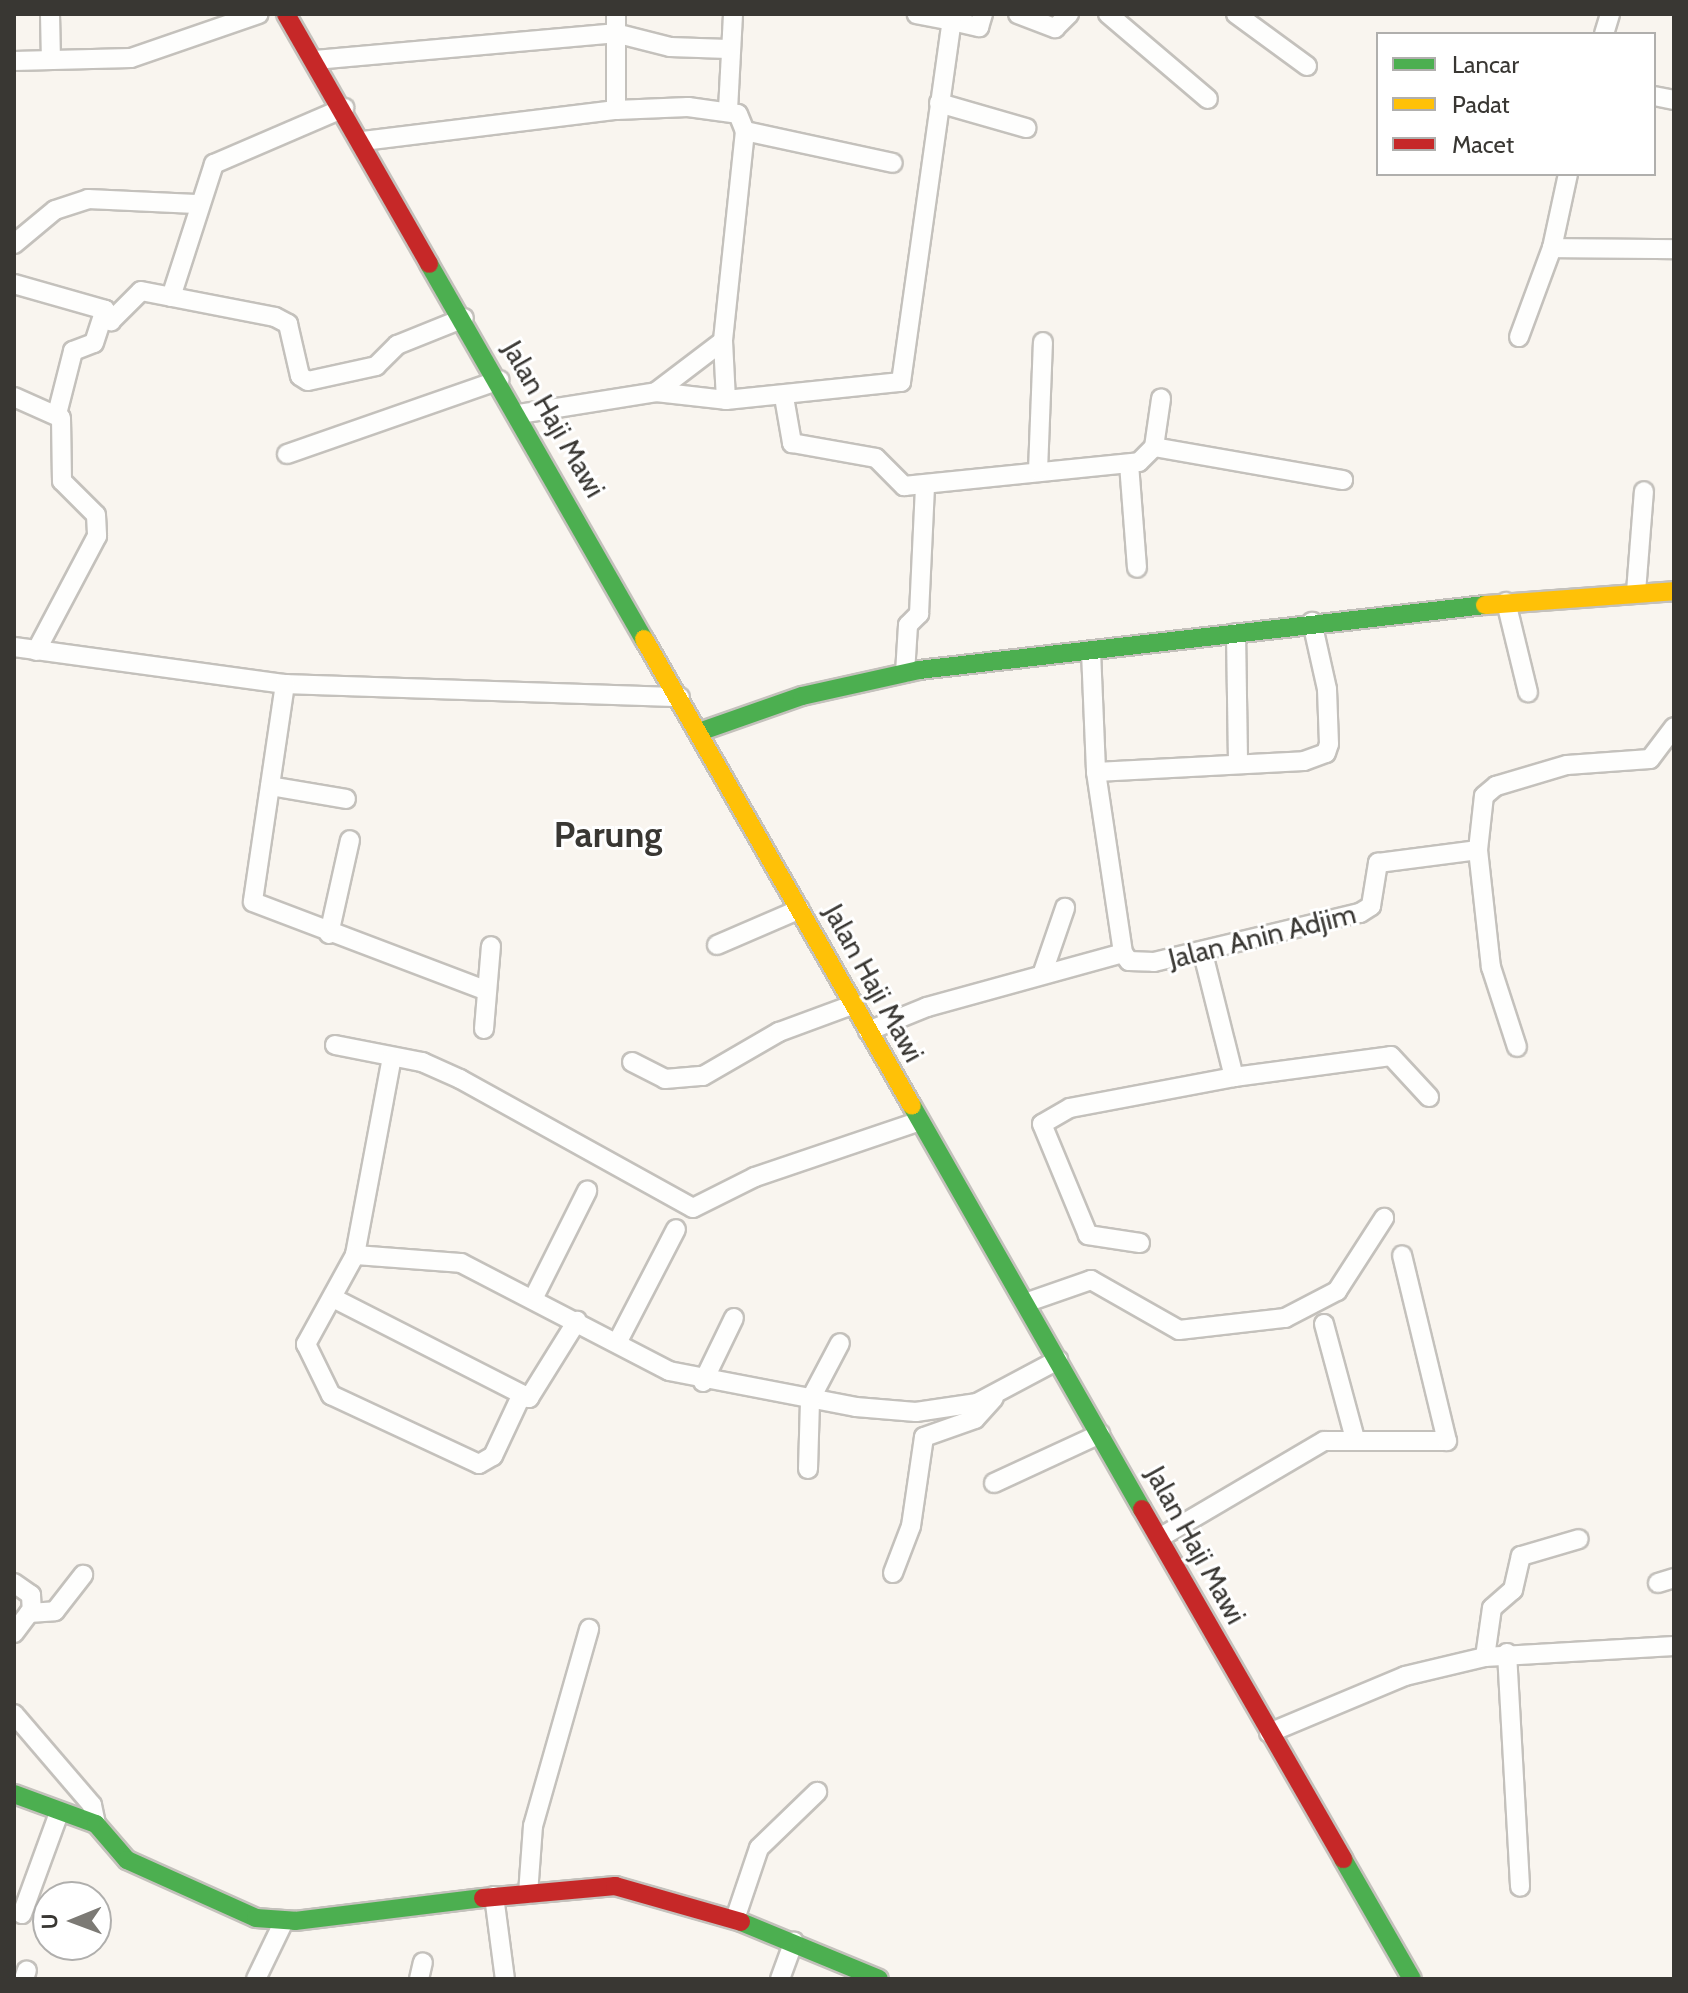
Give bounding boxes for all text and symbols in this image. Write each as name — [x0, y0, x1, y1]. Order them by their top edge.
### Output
legend — [1376, 32, 1656, 176]
text: Lancar — [1452, 50, 1519, 79]
text: Padat — [1452, 90, 1510, 119]
text: Macet — [1452, 130, 1514, 159]
street label: Jalan Haji Mawi — [496, 335, 612, 503]
district label: Parung — [554, 813, 662, 857]
street label: Jalan Anin Adjim — [1165, 896, 1359, 976]
street label: Jalan Haji Mawi — [817, 898, 931, 1068]
street label: Jalan Haji Mawi — [1139, 1460, 1253, 1630]
north arrow — [32, 1881, 112, 1961]
text: U — [36, 1913, 63, 1930]

